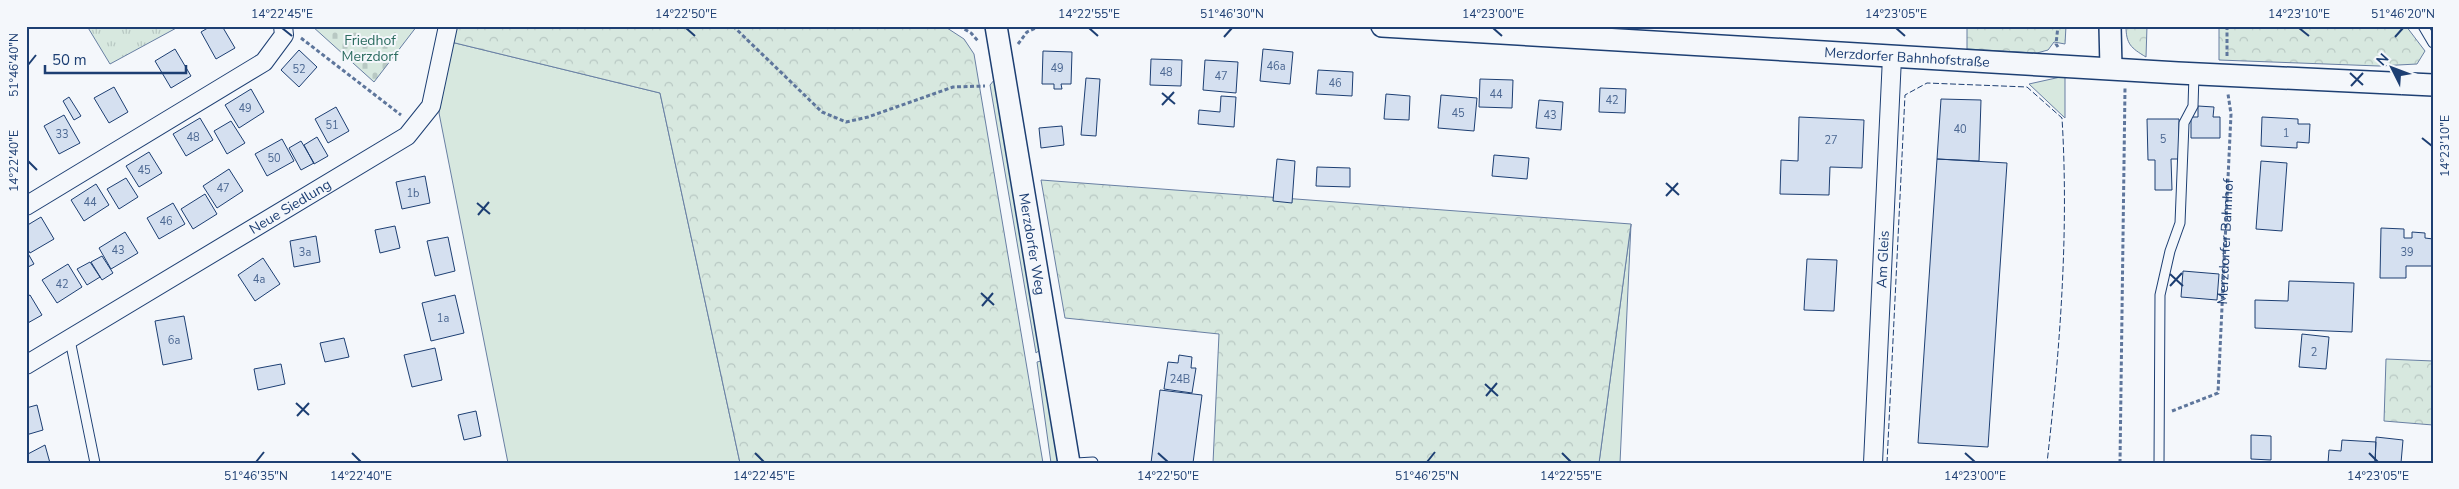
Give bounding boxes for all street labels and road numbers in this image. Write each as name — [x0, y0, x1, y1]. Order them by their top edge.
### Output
street label: Merzdorfer Bahnhofstraße — [1824, 43, 1990, 72]
street label: Neue Siedlung — [246, 175, 335, 239]
street label: Merzdorfer Bahnhof — [2213, 178, 2238, 305]
street label: Merzdorfer Weg — [1014, 192, 1050, 296]
street label: Am Gleis — [1872, 230, 1894, 288]

